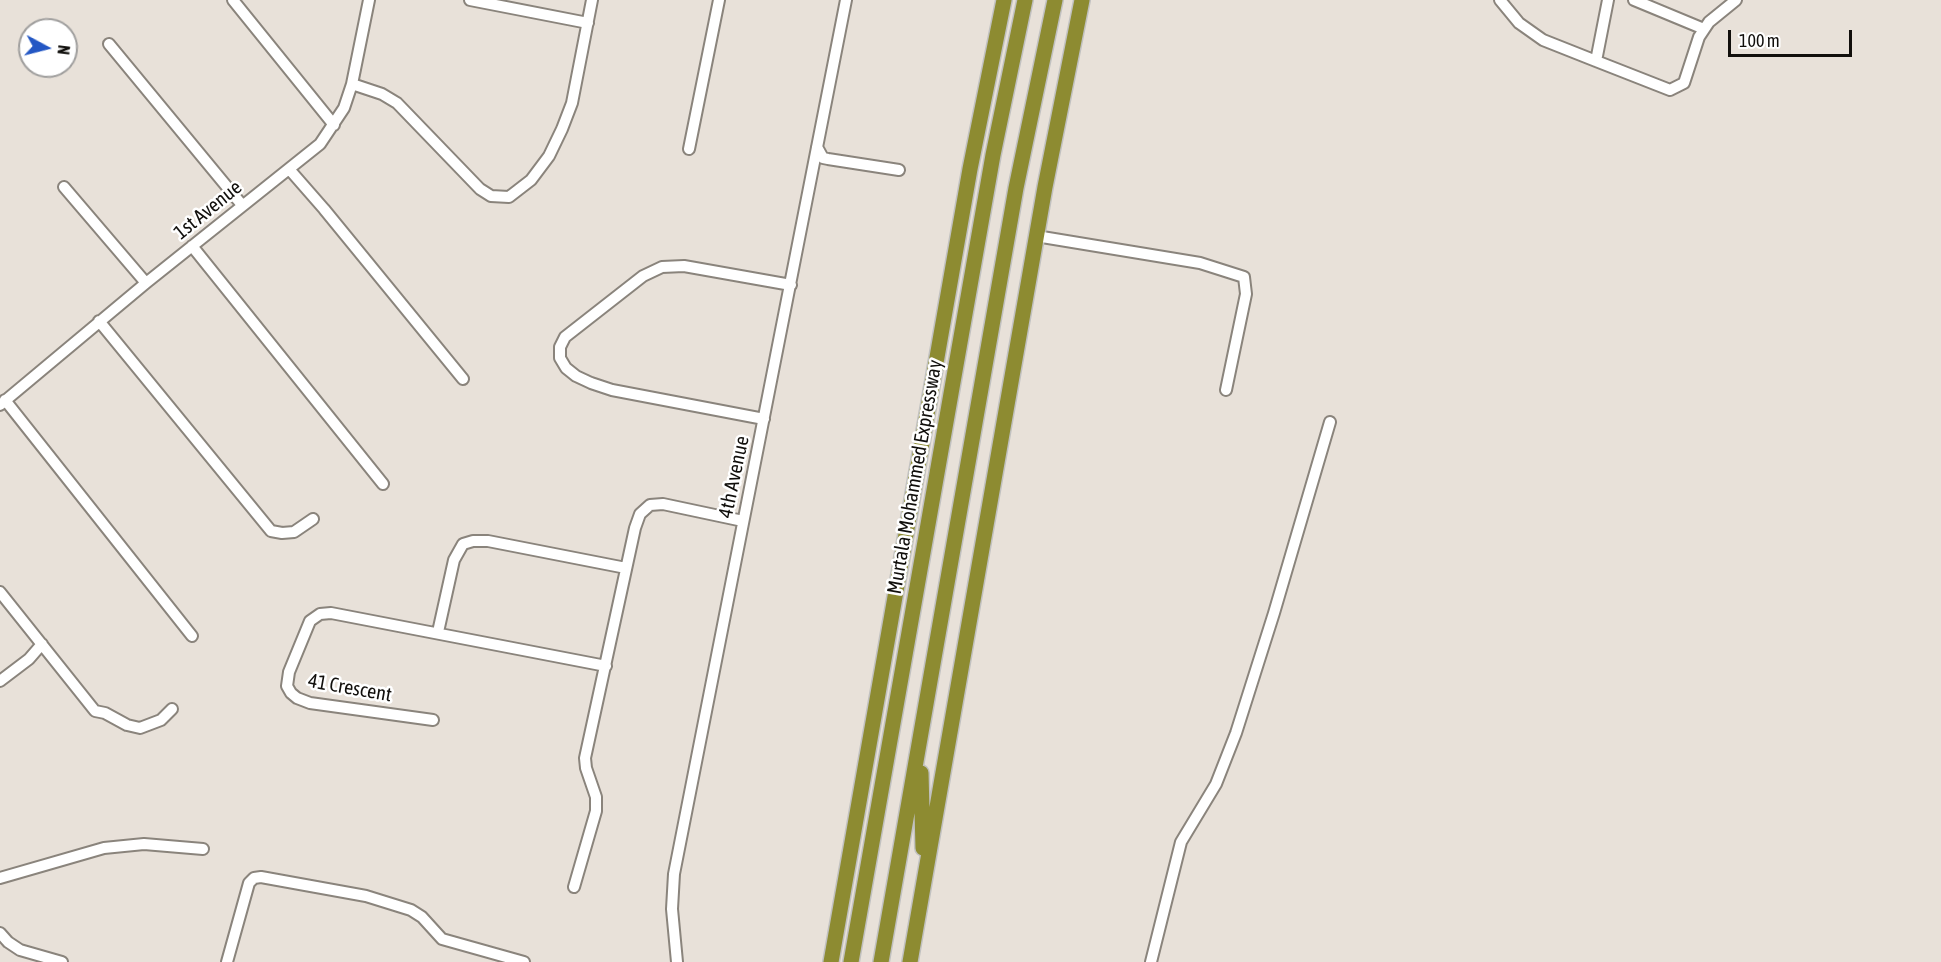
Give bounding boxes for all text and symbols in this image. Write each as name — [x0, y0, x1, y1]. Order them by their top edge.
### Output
north arrow — [18, 18, 78, 78]
scale bar — [1731, 18, 1856, 56]
text: 100 m — [1739, 30, 1780, 51]
text: N — [54, 44, 73, 56]
street label: 1st Avenue — [169, 175, 247, 245]
street label: Murtala Mohammed Expressway — [883, 358, 947, 596]
street label: 4th Avenue — [714, 434, 754, 520]
street label: 41 Crescent — [306, 669, 394, 707]

